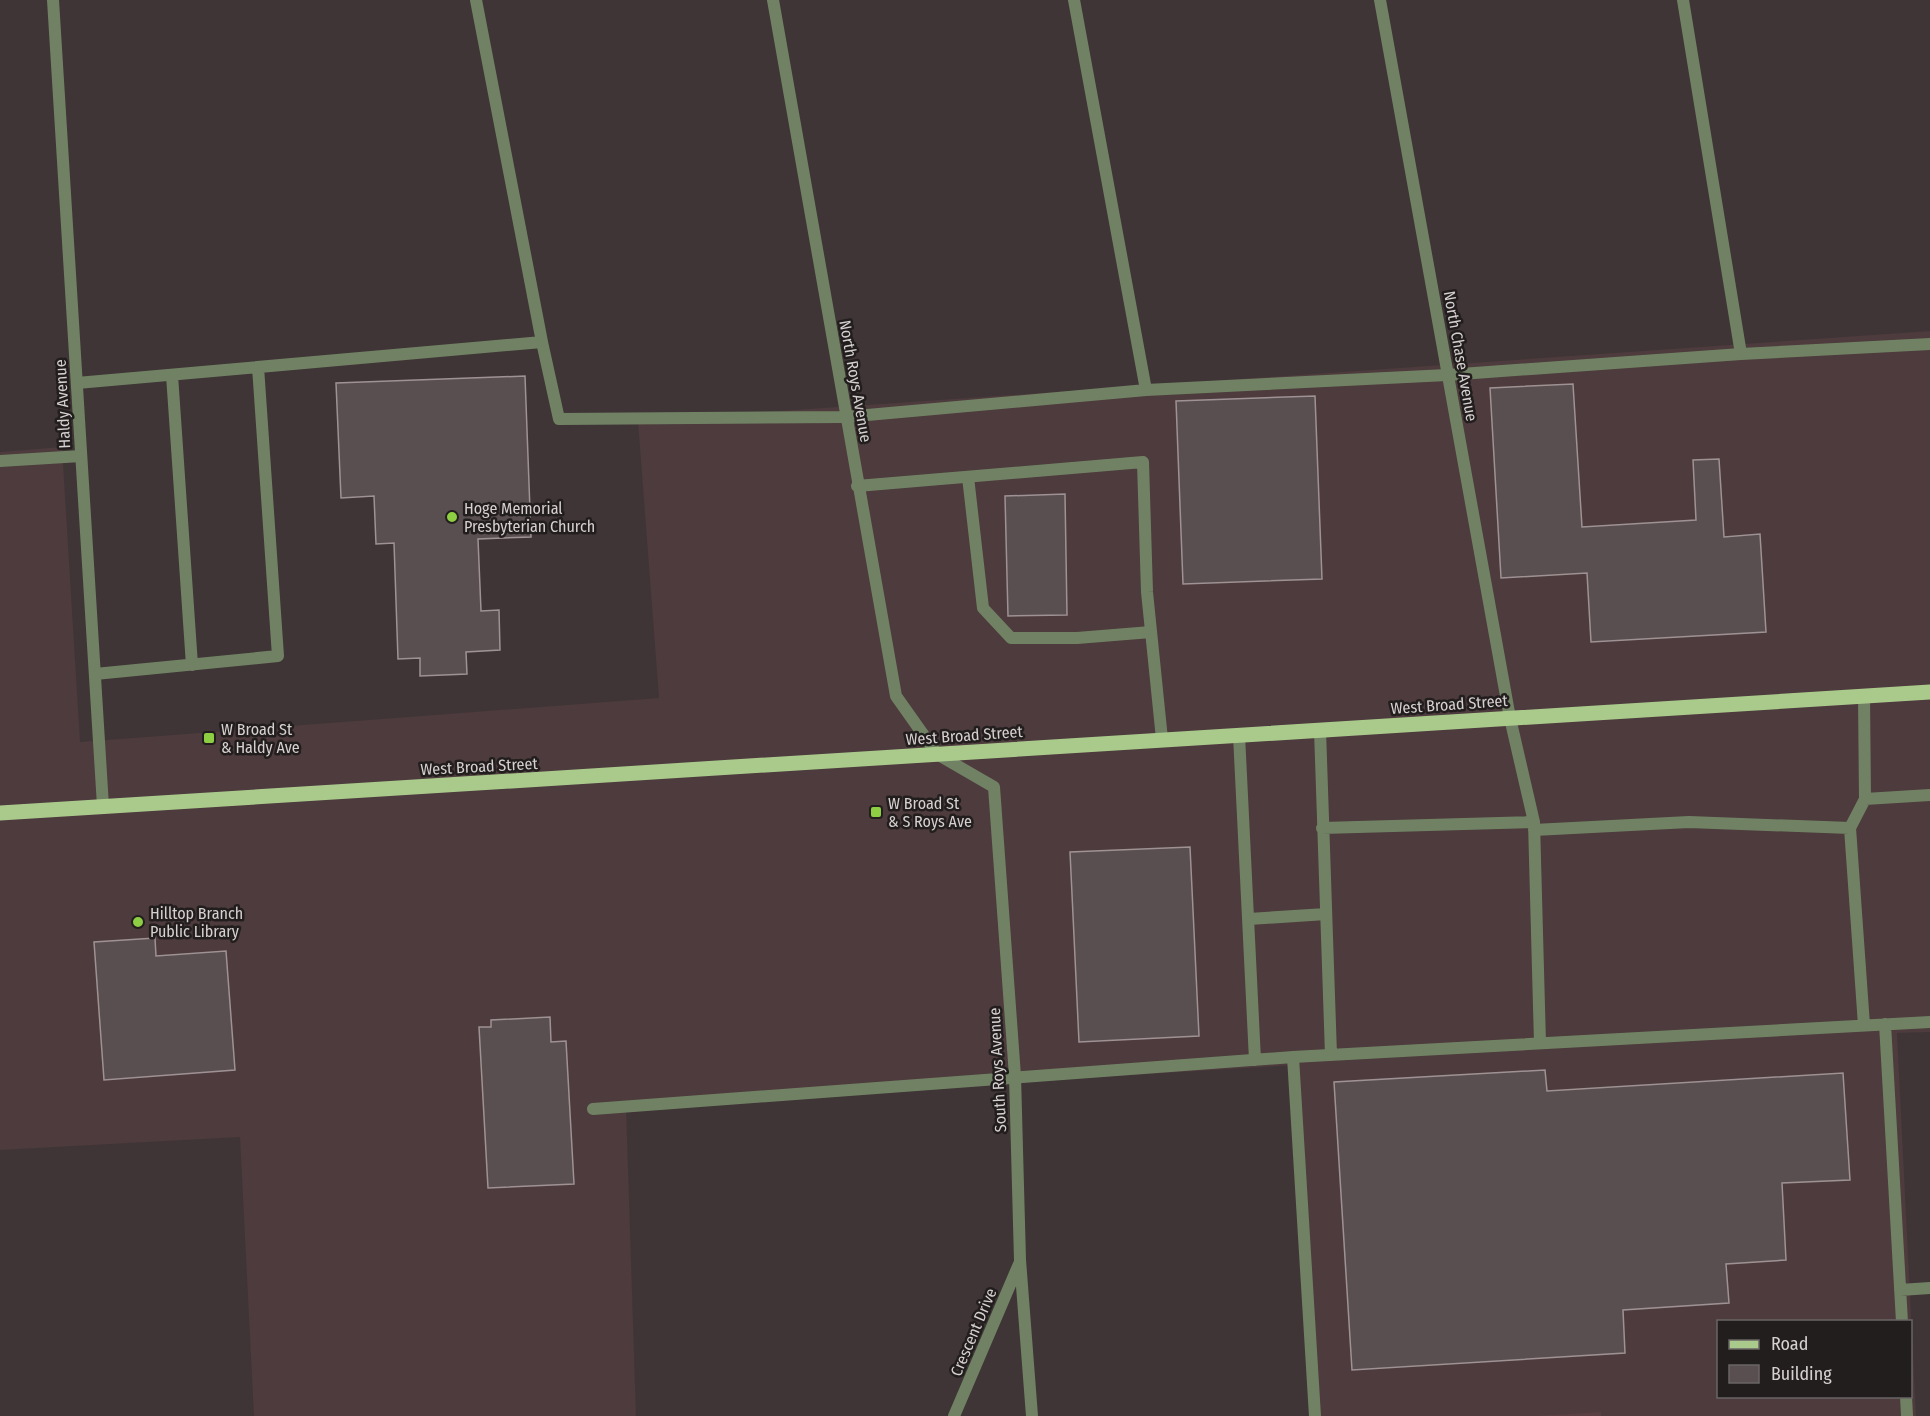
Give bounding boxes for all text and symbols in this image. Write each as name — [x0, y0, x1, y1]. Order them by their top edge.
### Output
street label: North Chase Avenue — [1440, 290, 1481, 423]
street label: North Roys Avenue — [835, 319, 876, 444]
street label: Haldy Avenue — [51, 359, 74, 449]
place label: Hoge Memorial Presbyterian Church — [464, 499, 595, 536]
marker: Hoge Memorial Presbyterian Church — [445, 510, 459, 524]
street label: West Broad Street — [1390, 691, 1509, 718]
place label: W Broad St & Haldy Ave — [221, 720, 300, 757]
street label: West Broad Street — [905, 722, 1024, 749]
marker: W Broad St & Haldy Ave — [202, 731, 216, 745]
street label: West Broad Street — [420, 754, 539, 779]
place label: W Broad St & S Roys Ave — [888, 794, 972, 831]
marker: W Broad St & S Roys Ave — [869, 805, 883, 819]
place label: Hilltop Branch Public Library — [150, 904, 243, 941]
marker: Hilltop Branch Public Library — [131, 915, 145, 929]
street label: South Roys Avenue — [985, 1007, 1010, 1133]
street label: Crescent Drive — [946, 1285, 1001, 1379]
legend — [1717, 1320, 1912, 1398]
text: Road — [1771, 1333, 1808, 1355]
text: Building — [1771, 1363, 1832, 1385]

